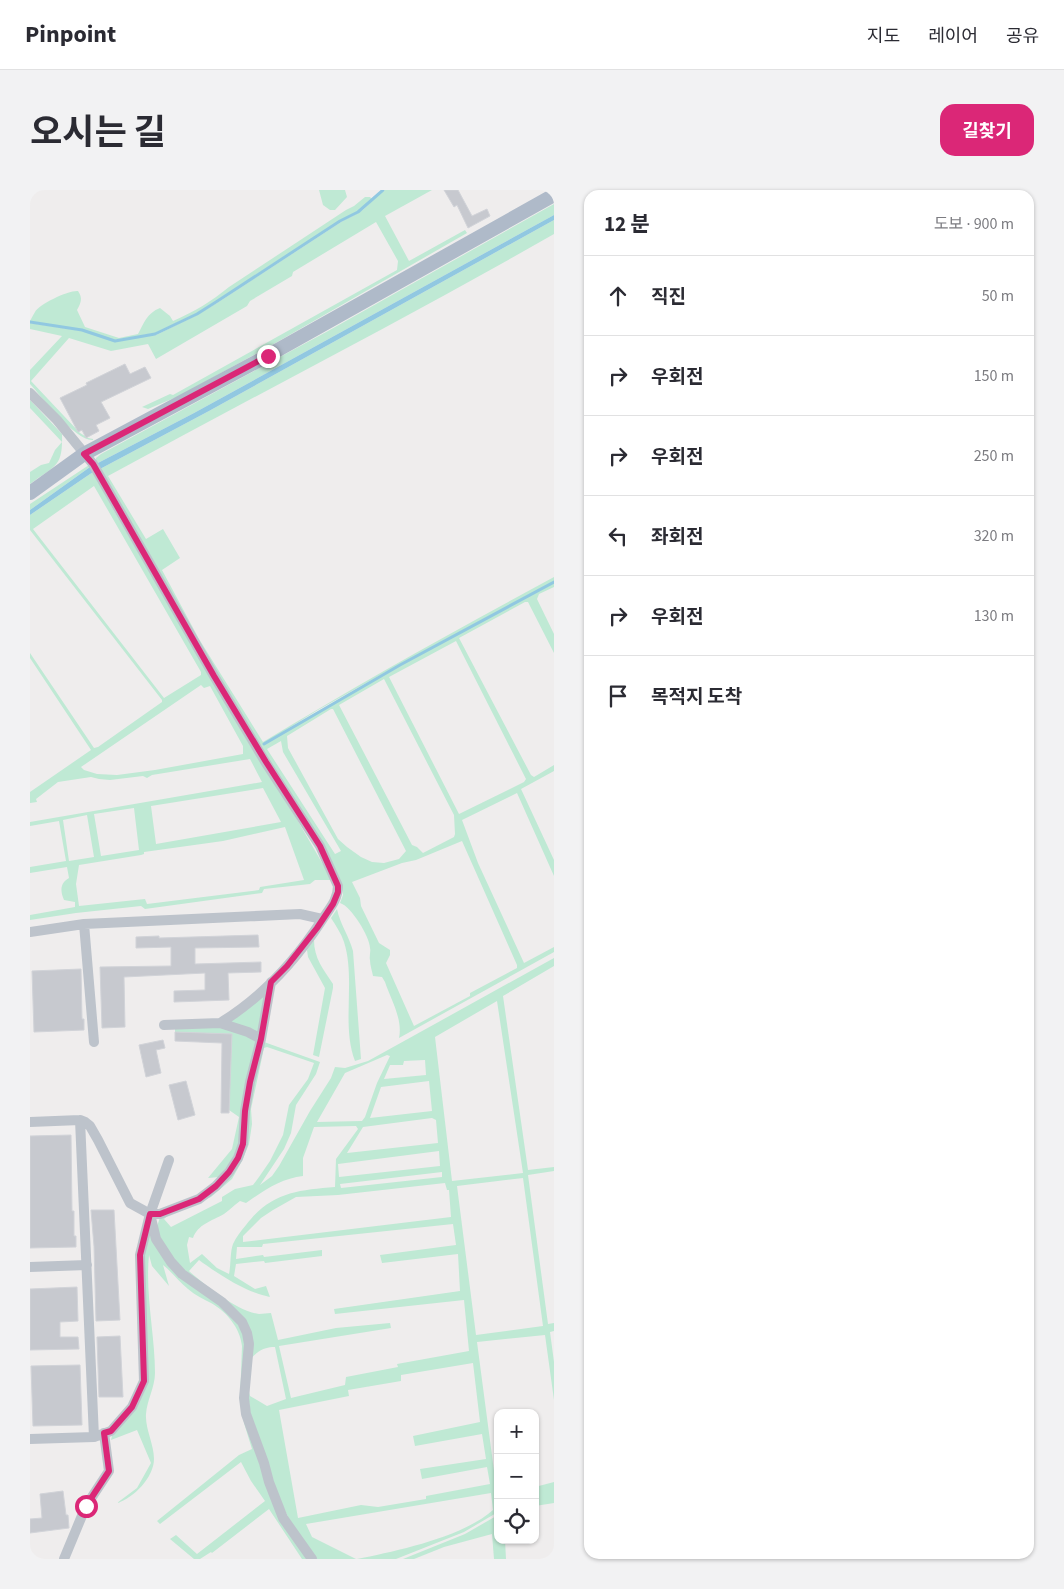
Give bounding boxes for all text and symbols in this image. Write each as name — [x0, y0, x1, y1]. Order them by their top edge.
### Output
text: Pinpoint — [25, 17, 116, 52]
text: 지도 — [867, 24, 900, 49]
text: 레이어 — [928, 24, 978, 49]
text: 공유 — [1006, 24, 1039, 49]
button: 길찾기 — [940, 104, 1034, 156]
text: 오시는 길 — [30, 108, 166, 158]
text: 12 분 — [604, 209, 650, 239]
text: 도보 · 900 m — [934, 213, 1014, 235]
icon: ahead — [604, 282, 632, 310]
text: 직진 — [651, 284, 686, 311]
text: 50 m — [982, 285, 1014, 307]
route end — [257, 345, 280, 368]
icon: right — [604, 362, 632, 390]
text: 우회전 — [651, 364, 703, 391]
text: 150 m — [974, 365, 1014, 387]
icon: right — [604, 442, 632, 470]
text: 우회전 — [651, 444, 703, 471]
text: 250 m — [974, 445, 1014, 467]
icon: left — [604, 522, 632, 550]
text: 좌회전 — [651, 524, 703, 551]
text: 320 m — [974, 525, 1014, 547]
icon: right — [604, 602, 632, 630]
text: 우회전 — [651, 604, 703, 631]
text: 130 m — [974, 605, 1014, 627]
icon: arrive — [604, 682, 632, 710]
text: 목적지 도착 — [651, 684, 742, 711]
map controls — [494, 1409, 539, 1544]
button: + — [494, 1409, 539, 1454]
button: − — [494, 1454, 539, 1499]
route start — [75, 1495, 98, 1518]
button: locate — [494, 1499, 539, 1544]

